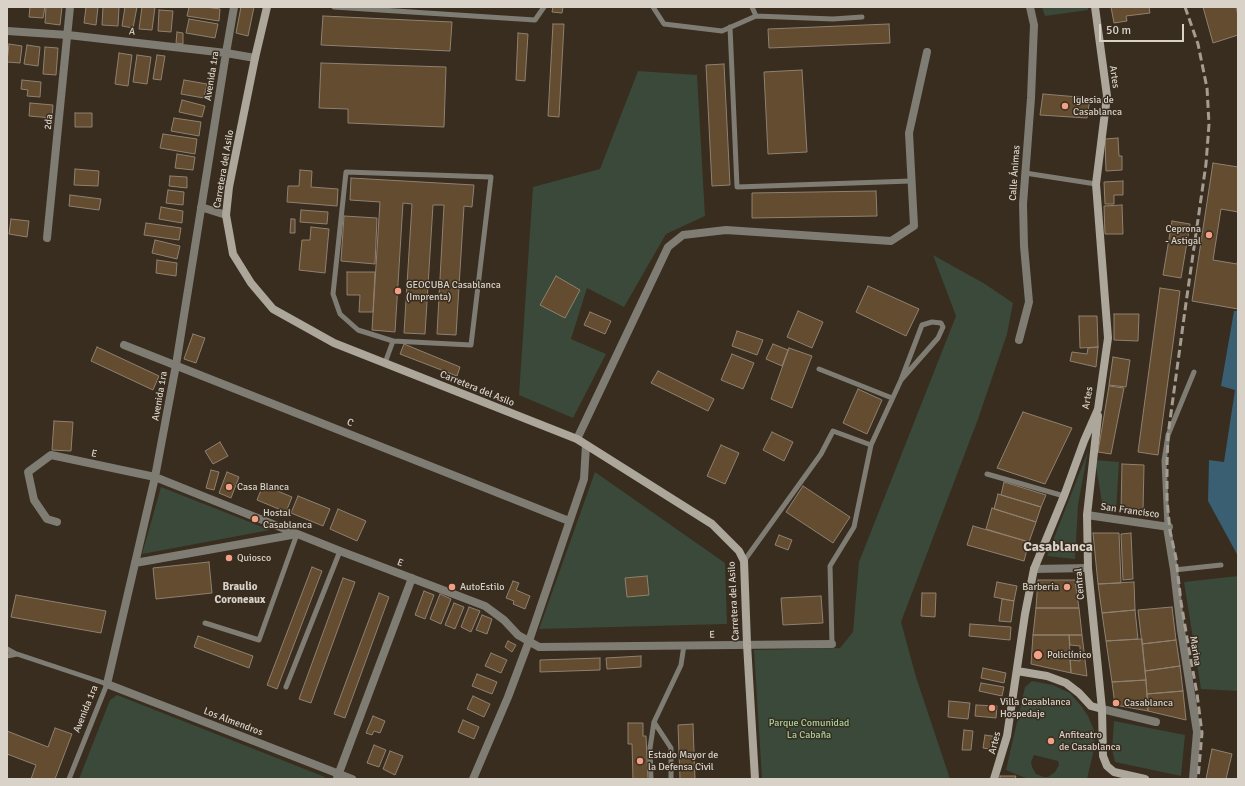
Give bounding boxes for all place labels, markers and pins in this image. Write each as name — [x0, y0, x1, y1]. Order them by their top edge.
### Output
place label: Iglesia de Casablanca — [1073, 94, 1122, 118]
marker: Iglesia de Casablanca — [1060, 101, 1070, 111]
place label: Ceprona - Astigal — [1165, 223, 1201, 246]
marker: Ceprona - Astigal — [1204, 230, 1214, 240]
place label: GEOCUBA Casablanca (Imprenta) — [406, 279, 501, 302]
marker: GEOCUBA Casablanca (Imprenta) — [393, 286, 403, 296]
place label: Casa Blanca — [237, 481, 289, 493]
marker: Casa Blanca — [224, 482, 234, 492]
place label: Hostal Casablanca — [263, 507, 312, 530]
marker: Hostal Casablanca — [250, 514, 260, 524]
place label: Quiosco — [237, 552, 271, 564]
marker: Quiosco — [224, 553, 234, 563]
place label: AutoEstilo — [460, 581, 504, 593]
place label: Barberia — [1022, 581, 1059, 593]
marker: AutoEstilo — [447, 582, 457, 592]
marker: Barberia — [1062, 582, 1072, 592]
marker: Policlínico — [1032, 649, 1044, 661]
place label: Policlínico — [1047, 649, 1092, 661]
place label: Villa Casablanca Hospedaje — [1000, 696, 1071, 720]
place label: Casablanca — [1124, 697, 1173, 709]
marker: Casablanca — [1111, 698, 1121, 708]
marker: Villa Casablanca Hospedaje — [987, 703, 997, 713]
place label: Anfiteatro de Casablanca — [1059, 729, 1121, 752]
marker: Anfiteatro de Casablanca — [1046, 736, 1056, 746]
place label: Estado Mayor de la Defensa Civil — [648, 749, 718, 772]
marker: Estado Mayor de la Defensa Civil — [635, 756, 645, 766]

